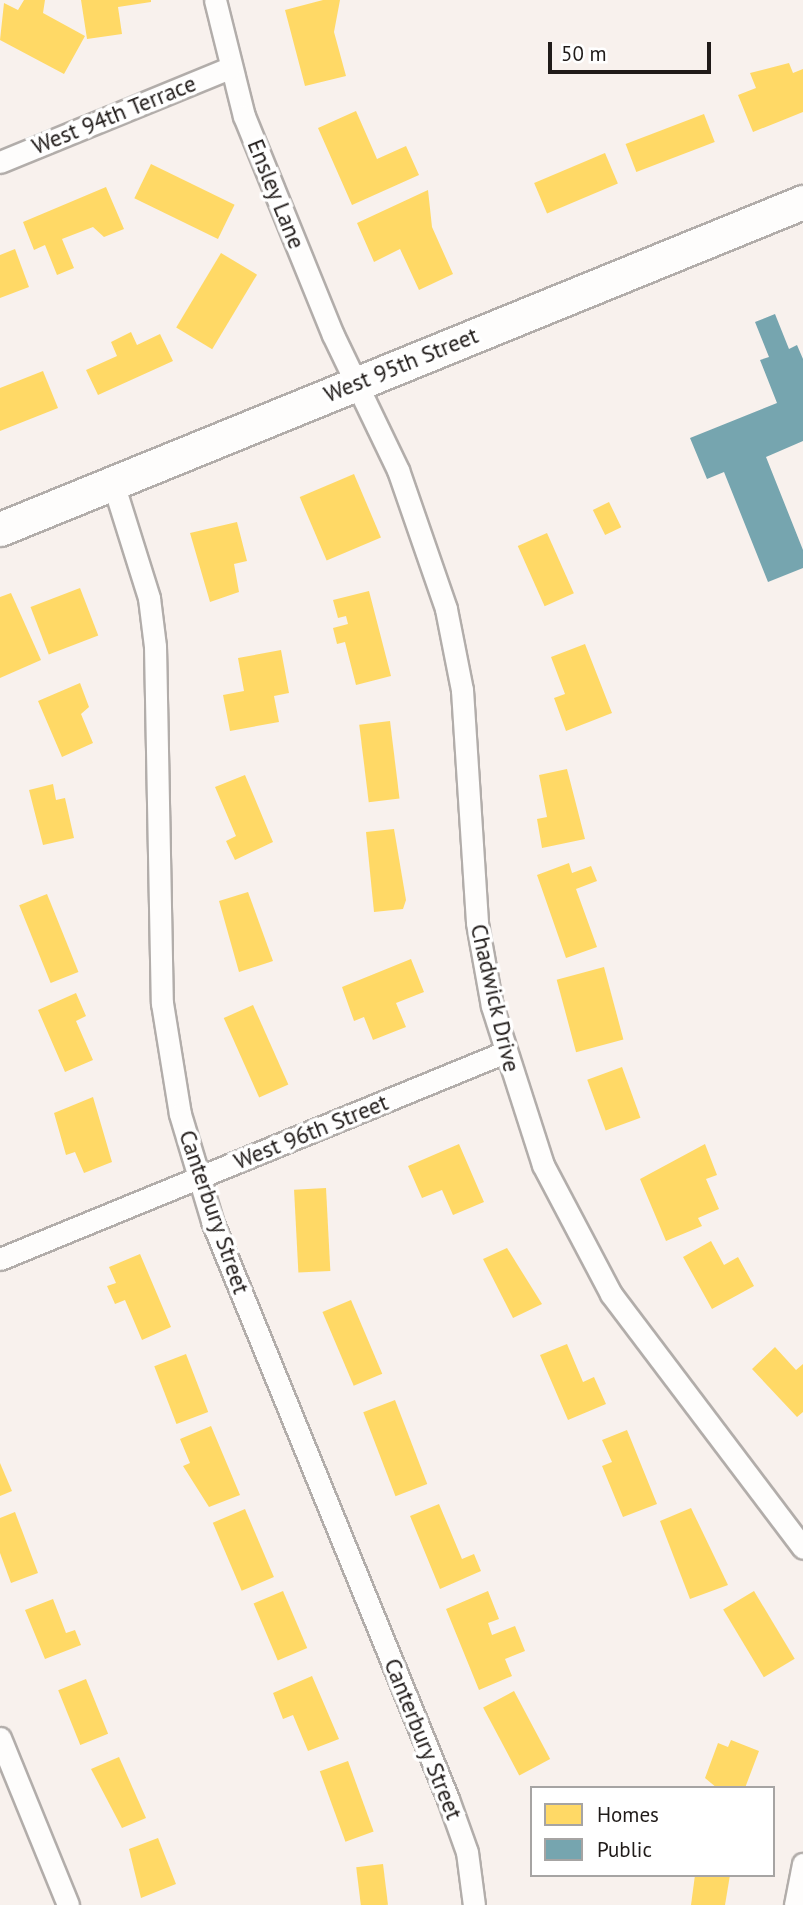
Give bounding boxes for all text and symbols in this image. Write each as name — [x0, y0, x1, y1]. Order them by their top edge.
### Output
scale bar — [551, 28, 714, 72]
text: 50 m — [561, 40, 607, 67]
street label: West 94th Terrace — [28, 69, 200, 161]
street label: Ensley Lane — [241, 135, 311, 253]
street label: West 95th Street — [320, 322, 482, 408]
street label: Chadwick Drive — [464, 921, 526, 1075]
street label: West 96th Street — [230, 1089, 392, 1175]
street label: Canterbury Street — [173, 1126, 255, 1298]
street label: Canterbury Street — [378, 1654, 468, 1824]
legend — [530, 1786, 775, 1877]
text: Homes — [597, 1801, 659, 1828]
text: Public — [597, 1836, 652, 1863]

